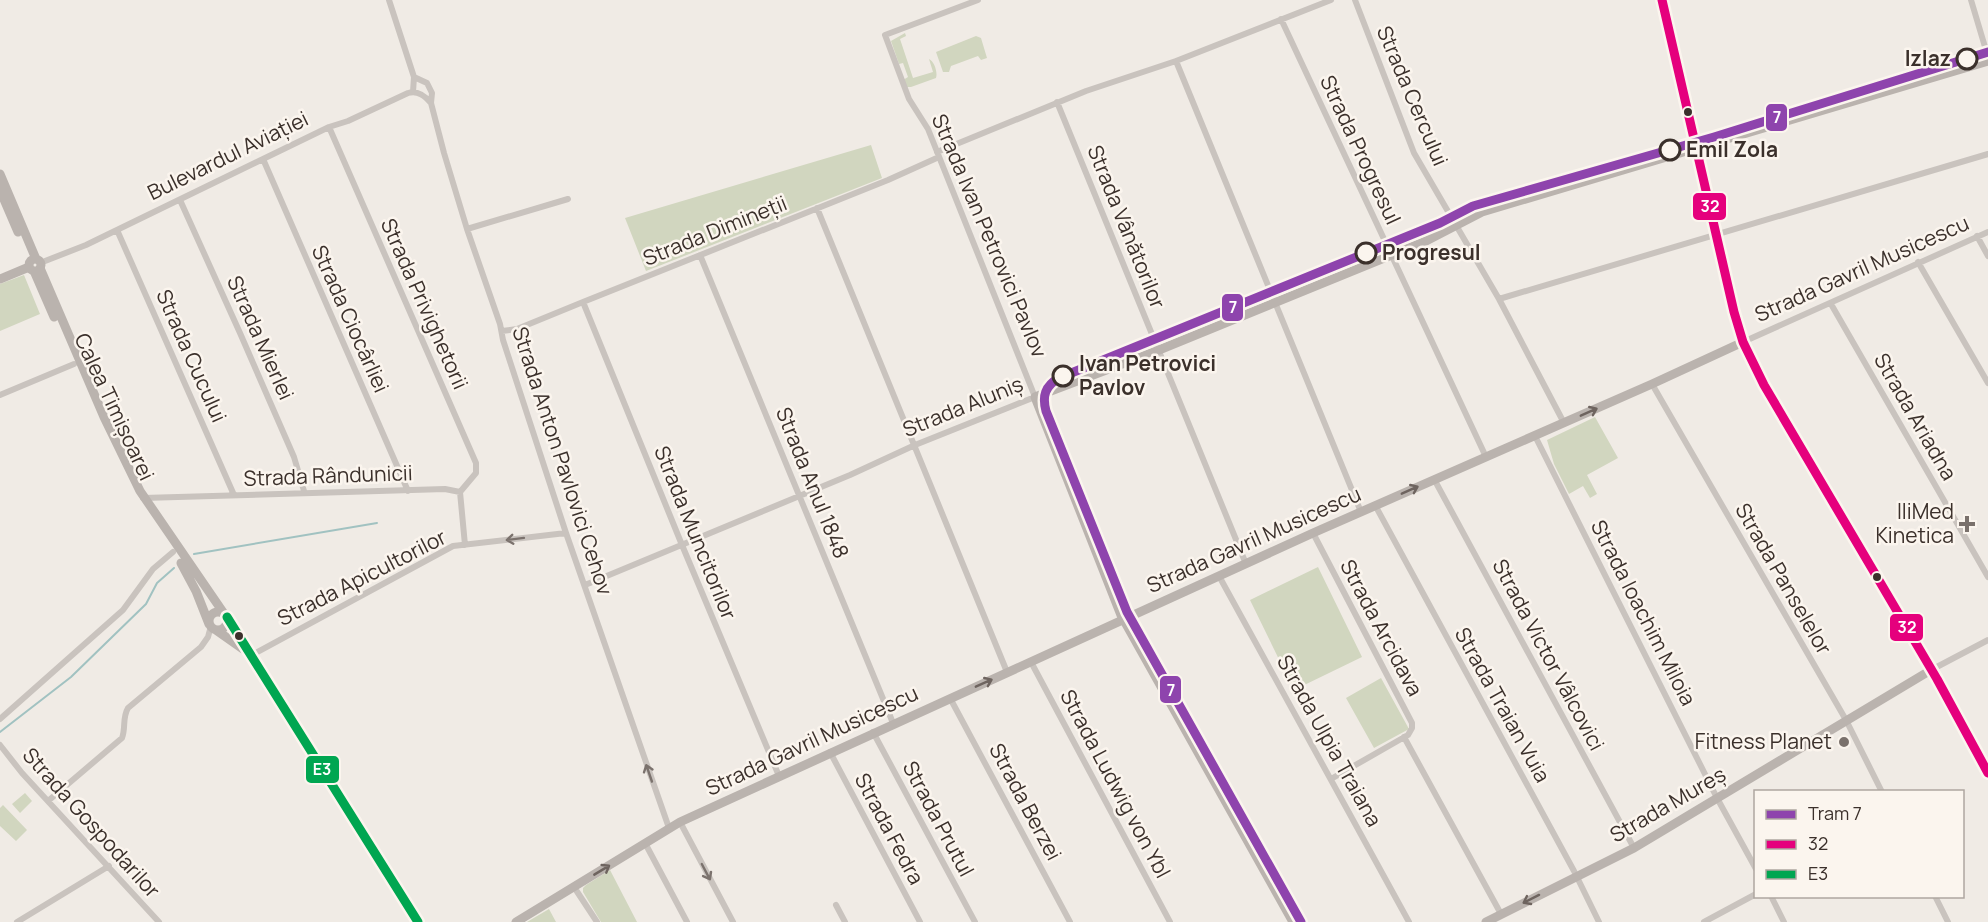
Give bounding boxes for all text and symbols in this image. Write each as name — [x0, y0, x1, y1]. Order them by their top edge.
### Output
street label: Strada Cercului — [1371, 21, 1455, 170]
place label: Izlaz — [1905, 44, 1951, 72]
marker: Izlaz — [1956, 48, 1978, 70]
street label: Strada Progresul — [1314, 71, 1408, 229]
line badge: 7 — [1765, 103, 1788, 132]
street label: Bulevardul Aviației — [143, 104, 313, 206]
unlabelled marker — [1682, 106, 1694, 118]
text: 7 — [1773, 106, 1781, 128]
street label: Strada Ivan Petrovici Pavlov — [926, 110, 1054, 362]
place label: Emil Zola — [1686, 135, 1778, 163]
marker: Emil Zola — [1659, 139, 1681, 161]
street label: Strada Vânătorilor — [1081, 141, 1173, 313]
street label: Strada Dimineții — [638, 188, 791, 272]
line badge: 32 — [1692, 192, 1727, 221]
text: 32 — [1701, 195, 1719, 217]
street label: Strada Gavril Musicescu — [1750, 208, 1973, 328]
street label: Strada Privighetorii — [375, 214, 475, 393]
place label: Progresul — [1382, 238, 1481, 266]
street label: Strada Ciocârliei — [306, 240, 396, 397]
marker: Progresul — [1355, 242, 1377, 264]
street label: Strada Mierlei — [221, 271, 301, 404]
street label: Strada Cucului — [150, 285, 234, 426]
line badge: 7 — [1221, 293, 1244, 322]
text: 7 — [1229, 296, 1237, 318]
street label: Strada Anton Pavlovici Cehov — [506, 323, 620, 599]
street label: Calea Timișoarei — [69, 328, 161, 485]
street label: Strada Ariadna — [1868, 348, 1964, 485]
place label: Ivan Petrovici Pavlov — [1079, 349, 1216, 401]
marker: Ivan Petrovici Pavlov — [1052, 365, 1074, 387]
street label: Strada Aluniș — [898, 369, 1027, 443]
street label: Strada Anul 1848 — [770, 403, 856, 562]
one-way arrow — [1580, 406, 1598, 417]
street label: Strada Muncitorilor — [648, 442, 744, 624]
street label: Strada Rândunicii — [243, 458, 413, 492]
street label: Strada Gavril Musicescu — [1142, 479, 1365, 599]
one-way arrow — [1401, 483, 1419, 495]
place label: IliMed Kinetica — [1875, 497, 1954, 549]
street label: Strada Panselelor — [1729, 498, 1839, 660]
street label: Strada Ioachim Miloia — [1585, 515, 1703, 710]
marker: IliMed Kinetica — [1958, 515, 1976, 533]
street label: Strada Apicultorilor — [272, 522, 451, 632]
one-way arrow — [506, 534, 526, 545]
street label: Strada Arcidava — [1334, 554, 1430, 701]
street label: Strada Victor Vâlcovici — [1487, 554, 1611, 755]
unlabelled marker — [1871, 571, 1883, 583]
line badge: 32 — [1889, 613, 1924, 642]
text: 32 — [1898, 616, 1916, 638]
street label: Strada Traian Vuia — [1449, 622, 1557, 787]
unlabelled marker — [233, 630, 245, 642]
street label: Strada Ulpia Traiana — [1271, 650, 1389, 831]
line badge: 7 — [1159, 675, 1182, 704]
one-way arrow — [974, 676, 992, 688]
street label: Strada Gavril Musicescu — [701, 678, 922, 802]
text: 7 — [1167, 679, 1175, 701]
street label: Strada Ludwig von Ybl — [1054, 684, 1177, 883]
place label: Fitness Planet — [1695, 727, 1832, 755]
marker: Fitness Planet — [1837, 735, 1851, 749]
street label: Strada Berzei — [983, 738, 1068, 865]
street label: Strada Gospodarilor — [17, 741, 167, 904]
line badge: E3 — [305, 755, 340, 784]
street label: Strada Prutul — [897, 756, 981, 881]
text: E3 — [313, 758, 331, 780]
street label: Strada Mureș — [1605, 760, 1730, 849]
one-way arrow — [643, 764, 654, 783]
street label: Strada Fedra — [849, 768, 931, 889]
legend — [1754, 790, 1964, 898]
text: Tram 7 — [1808, 801, 1862, 825]
text: 32 — [1808, 831, 1828, 855]
text: E3 — [1808, 861, 1828, 885]
one-way arrow — [593, 863, 610, 875]
one-way arrow — [700, 863, 712, 880]
one-way arrow — [1523, 893, 1540, 905]

